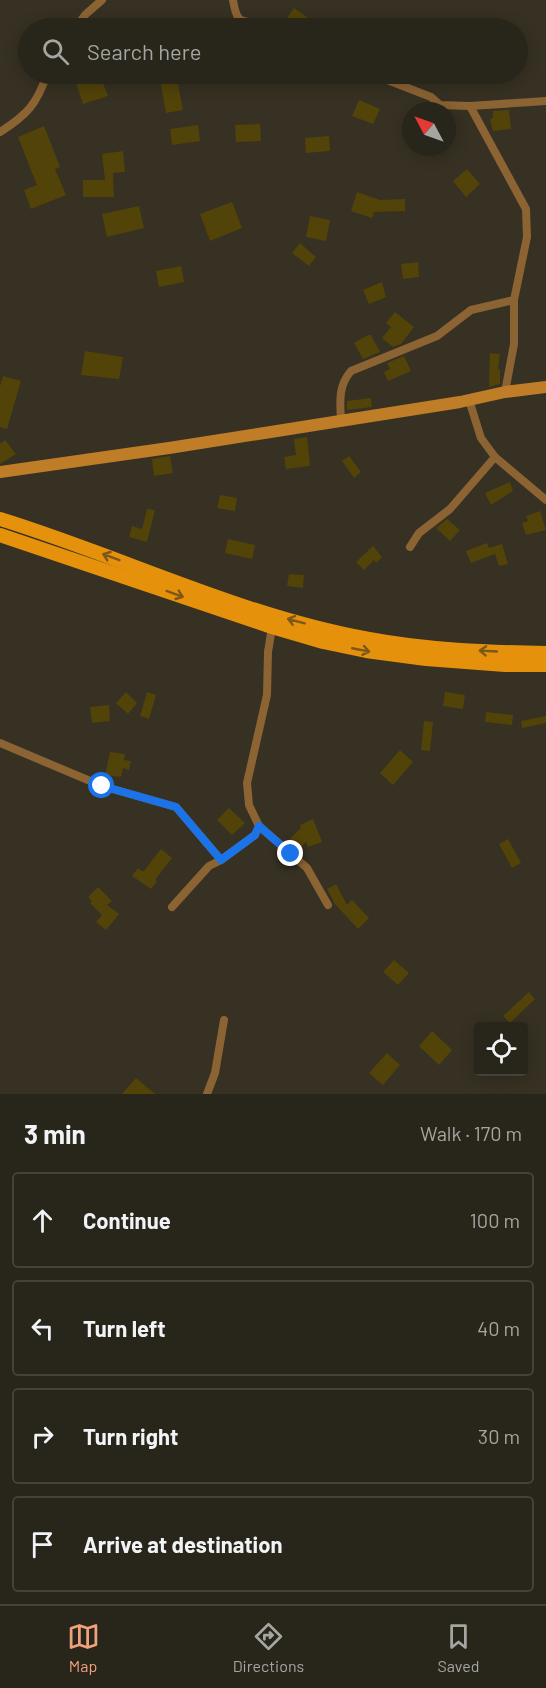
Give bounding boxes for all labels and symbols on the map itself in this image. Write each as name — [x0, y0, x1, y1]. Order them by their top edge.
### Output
north arrow — [402, 102, 456, 156]
one-way arrow — [102, 551, 121, 562]
one-way arrow — [165, 589, 184, 600]
one-way arrow — [286, 614, 305, 626]
one-way arrow — [351, 645, 370, 656]
one-way arrow — [478, 646, 498, 657]
route start — [88, 772, 114, 798]
route end — [277, 840, 303, 866]

